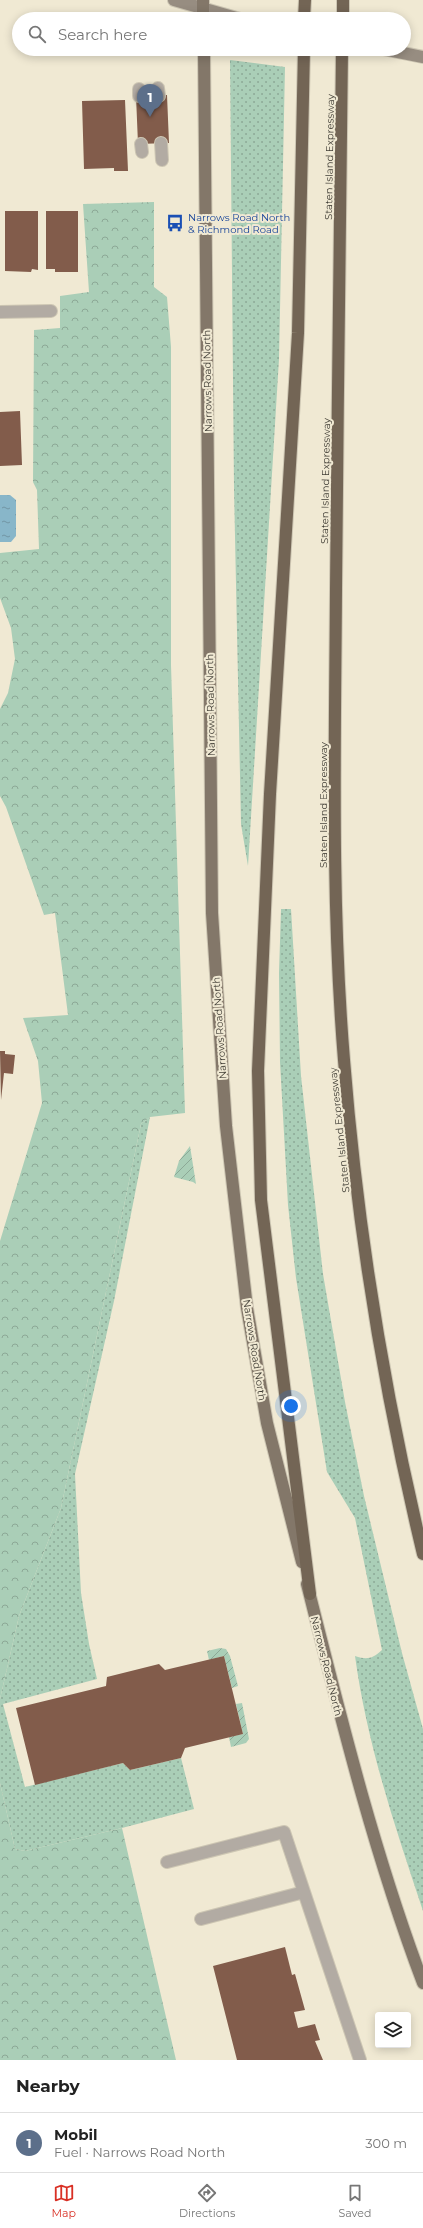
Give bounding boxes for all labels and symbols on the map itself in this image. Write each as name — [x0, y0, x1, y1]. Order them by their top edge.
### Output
pin: 1 — [137, 84, 163, 117]
street label: Staten Island Expressway — [322, 93, 337, 220]
place label: Narrows Road North & Richmond Road — [188, 211, 290, 236]
bus stop icon: Narrows Road North & Richmond Road — [165, 213, 185, 233]
street label: Narrows Road North — [200, 330, 215, 432]
street label: Staten Island Expressway — [318, 417, 333, 544]
street label: Narrows Road North — [203, 654, 218, 756]
street label: Staten Island Expressway — [317, 742, 330, 868]
street label: Narrows Road North — [209, 976, 230, 1079]
street label: Staten Island Expressway — [326, 1066, 353, 1193]
street label: Narrows Road North — [240, 1299, 269, 1402]
your location — [281, 1396, 301, 1416]
street label: Narrows Road North — [308, 1615, 345, 1717]

